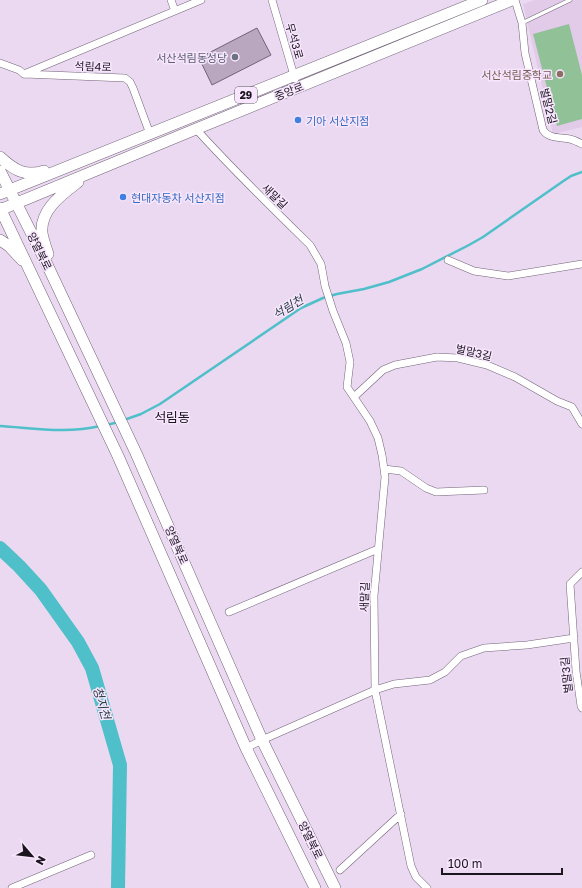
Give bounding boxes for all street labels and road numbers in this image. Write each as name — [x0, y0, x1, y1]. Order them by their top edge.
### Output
street label: 무석3로 — [284, 22, 306, 60]
street label: 석림4로 — [74, 59, 112, 73]
street label: 중앙로 — [272, 79, 306, 103]
road number: 29 — [235, 87, 257, 103]
street label: 벌말2길 — [538, 87, 560, 125]
street label: 새말길 — [260, 181, 290, 211]
street label: 양열북로 — [25, 230, 55, 272]
street label: 벌말3길 — [455, 342, 493, 362]
street label: 양열북로 — [163, 524, 191, 566]
street label: 새말길 — [357, 582, 371, 612]
street label: 벌말3길 — [558, 656, 574, 694]
street label: 양열북로 — [296, 819, 326, 861]

